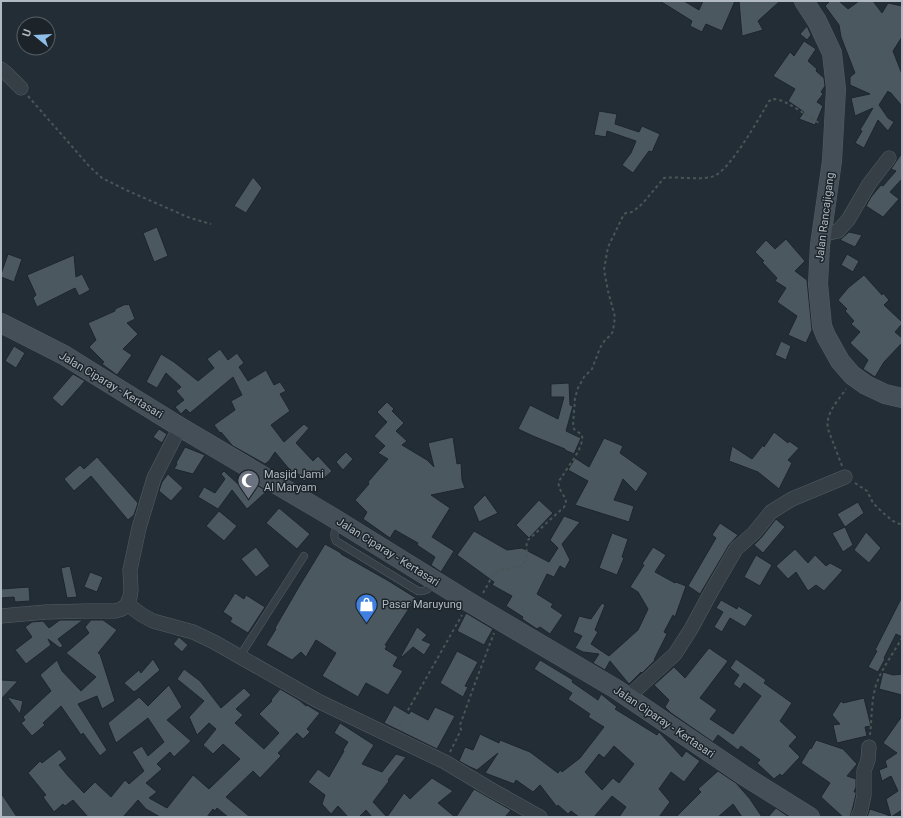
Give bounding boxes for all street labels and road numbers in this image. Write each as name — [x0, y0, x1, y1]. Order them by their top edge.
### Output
street label: Jalan Rancajigang — [813, 172, 837, 262]
street label: Jalan Ciparay - Kertasari — [57, 349, 165, 421]
street label: Jalan Ciparay - Kertasari — [334, 515, 442, 589]
street label: Jalan Ciparay - Kertasari — [611, 683, 717, 761]

